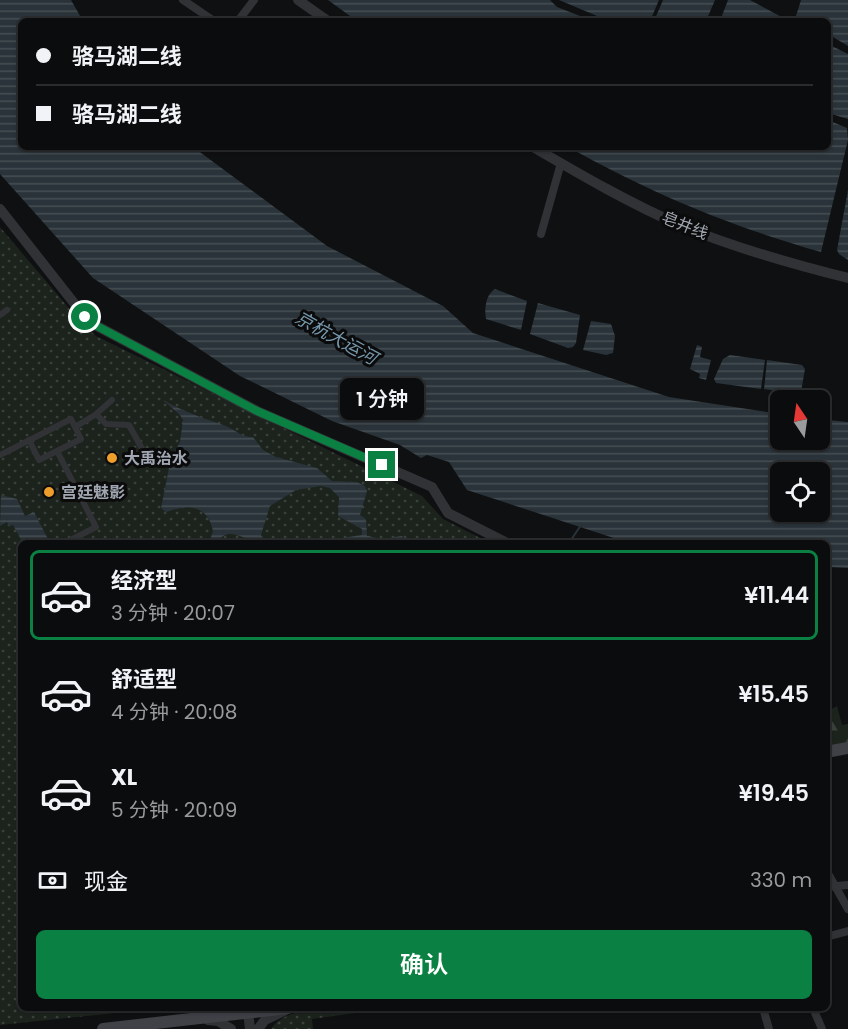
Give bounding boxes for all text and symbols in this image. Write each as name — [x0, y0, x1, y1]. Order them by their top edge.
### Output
text: 骆马湖二线 — [72, 41, 182, 72]
text: 骆马湖二线 — [72, 99, 182, 130]
street label: 皂井线 — [658, 206, 711, 245]
route start — [71, 303, 98, 330]
water label: 京杭大运河 — [291, 305, 384, 372]
callout: 1 分钟 — [340, 378, 424, 420]
text: 1 分钟 — [356, 385, 408, 413]
north arrow — [770, 390, 830, 450]
map controls — [770, 390, 830, 522]
place label: 大禹治水 — [124, 447, 188, 470]
marker: 大禹治水 — [105, 451, 119, 465]
route end — [368, 451, 395, 478]
button: locate — [770, 462, 830, 522]
place label: 宫廷魅影 — [61, 481, 125, 504]
marker: 宫廷魅影 — [42, 485, 56, 499]
text: 经济型 — [111, 565, 177, 596]
icon: car — [39, 568, 93, 622]
text: ¥11.44 — [744, 580, 809, 611]
text: 3 分钟 · 20:07 — [111, 599, 235, 627]
text: 舒适型 — [111, 664, 177, 695]
icon: car — [39, 667, 93, 721]
text: ¥15.45 — [738, 679, 809, 710]
text: 4 分钟 · 20:08 — [111, 698, 237, 726]
text: XL — [111, 762, 137, 793]
icon: car — [39, 766, 93, 820]
text: ¥19.45 — [739, 778, 809, 809]
text: 5 分钟 · 20:09 — [111, 796, 237, 824]
icon: cash — [36, 864, 69, 897]
text: 现金 — [84, 866, 128, 897]
text: 330 m — [750, 866, 812, 894]
button: 确认 — [36, 930, 812, 999]

